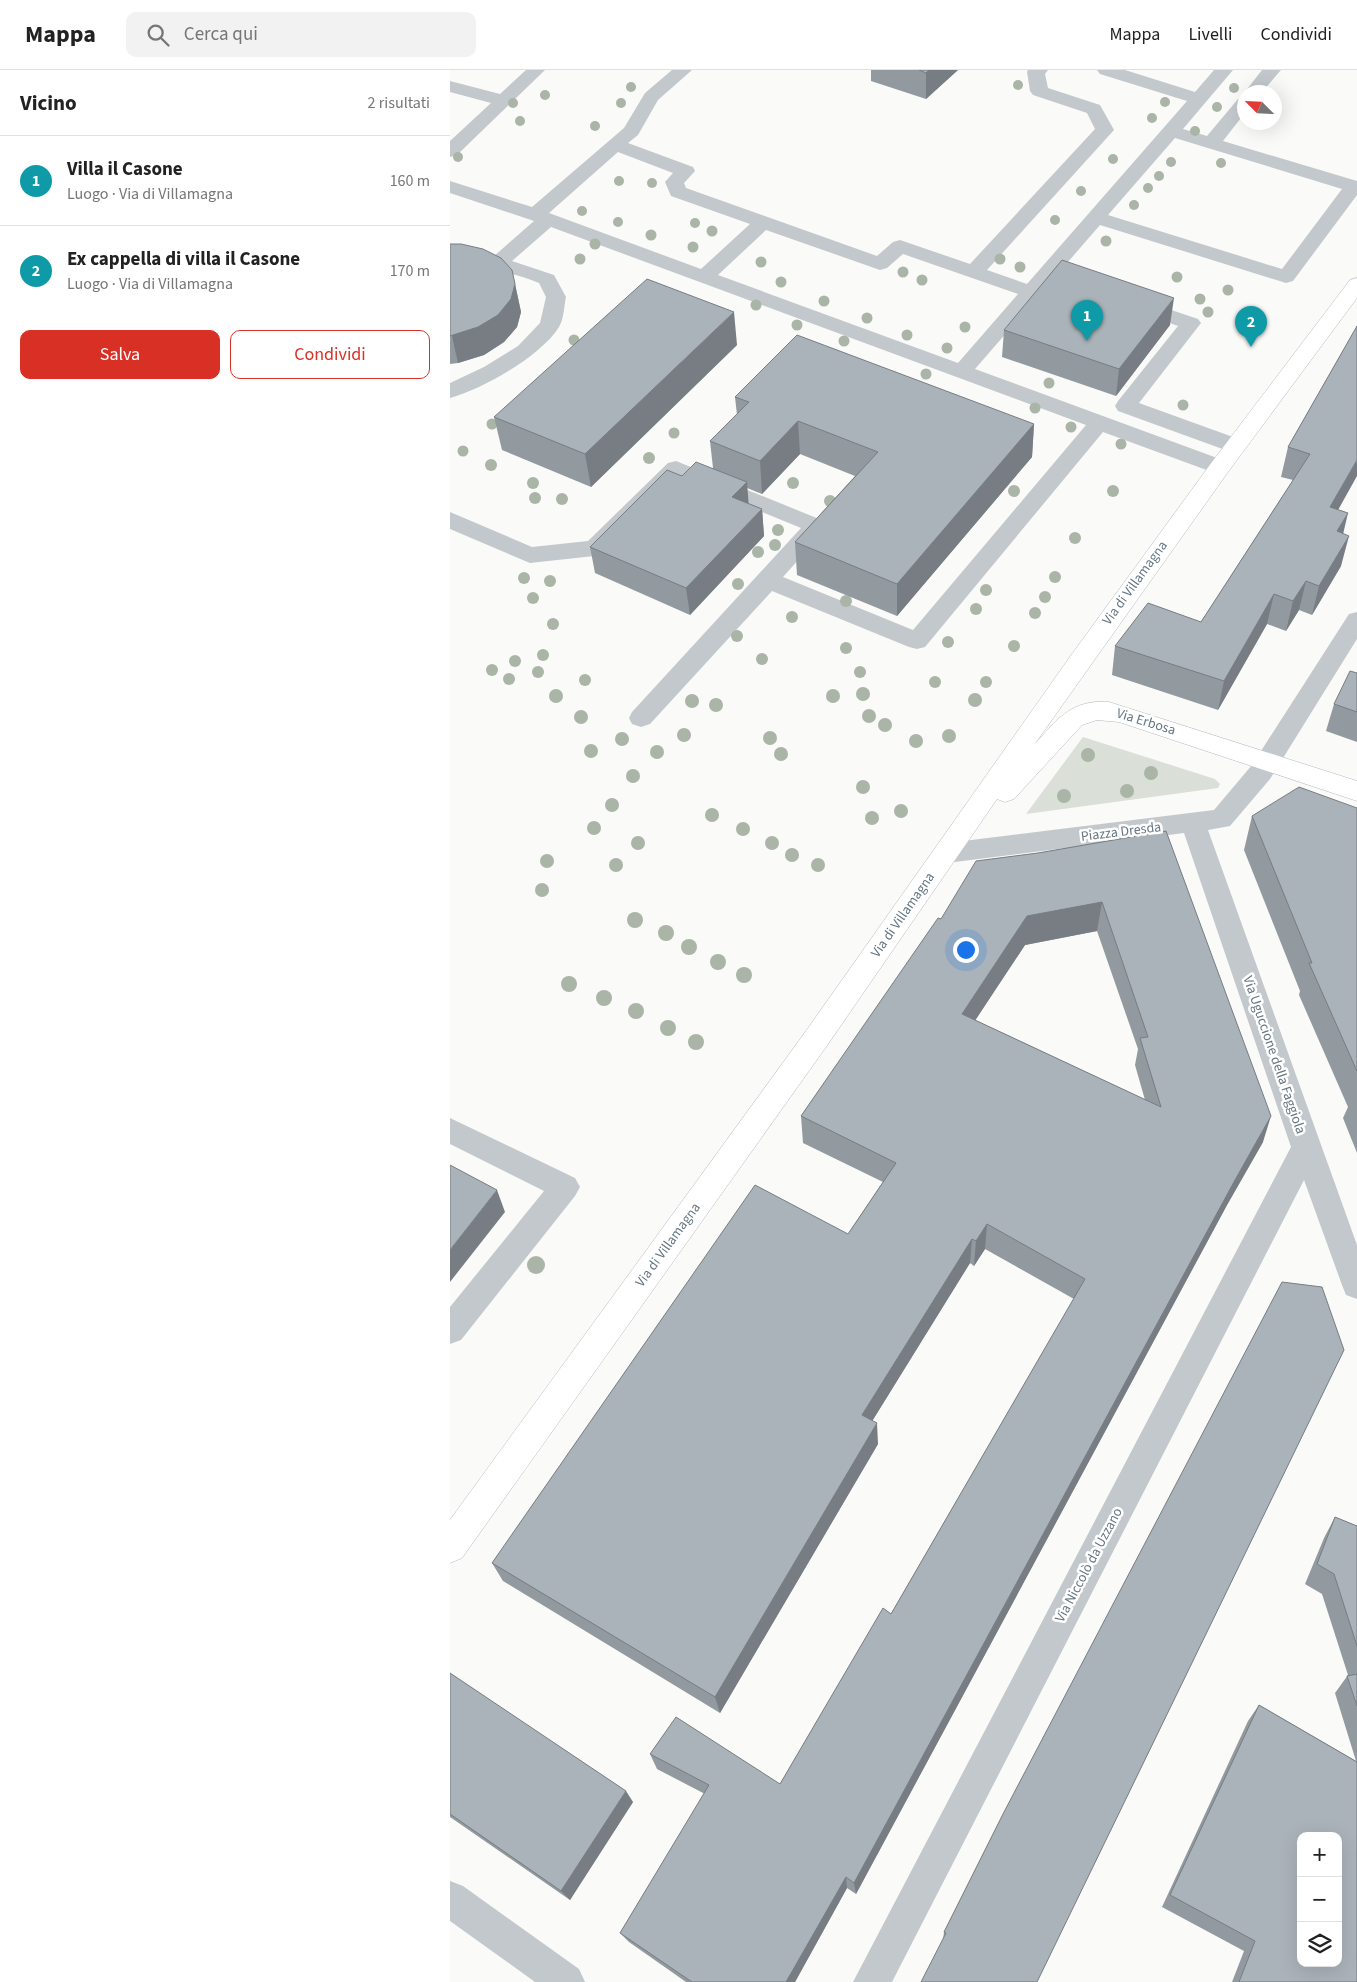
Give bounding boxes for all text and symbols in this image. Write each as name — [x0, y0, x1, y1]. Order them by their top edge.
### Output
search box — [126, 12, 476, 57]
text: Mappa — [25, 17, 96, 52]
icon: search — [144, 21, 172, 49]
text: Cerca qui — [184, 21, 258, 48]
text: Mappa — [1109, 22, 1160, 47]
text: Livelli — [1188, 22, 1232, 47]
text: Condividi — [1260, 22, 1332, 47]
north arrow — [1237, 85, 1282, 130]
text: Vicino — [20, 88, 77, 118]
text: 2 risultati — [368, 92, 430, 114]
text: Villa il Casone — [67, 156, 183, 183]
text: 1 — [32, 170, 40, 192]
text: 160 m — [390, 170, 430, 192]
text: Luogo · Via di Villamagna — [67, 183, 233, 205]
text: Ex cappella di villa il Casone — [67, 246, 300, 273]
text: 2 — [32, 260, 40, 282]
text: 170 m — [390, 260, 430, 282]
text: Luogo · Via di Villamagna — [67, 273, 233, 295]
pin: 1 — [1071, 300, 1103, 341]
pin: 2 — [1235, 306, 1267, 347]
button: Salva — [20, 330, 220, 379]
button: Condividi — [230, 330, 430, 379]
street label: Via di Villamagna — [1098, 537, 1172, 629]
street label: Via Erbosa — [1114, 704, 1178, 740]
street label: Piazza Dresda — [1080, 817, 1162, 847]
street label: Via di Villamagna — [866, 868, 940, 962]
your location — [953, 937, 979, 963]
street label: Via Uguccione della Faggiola — [1238, 973, 1310, 1137]
street label: Via di Villamagna — [631, 1199, 705, 1291]
street label: Via Niccolò da Uzzano — [1050, 1504, 1128, 1626]
map controls — [1297, 1832, 1342, 1967]
button: + — [1297, 1832, 1342, 1877]
button: − — [1297, 1877, 1342, 1922]
button: layers — [1297, 1922, 1342, 1967]

